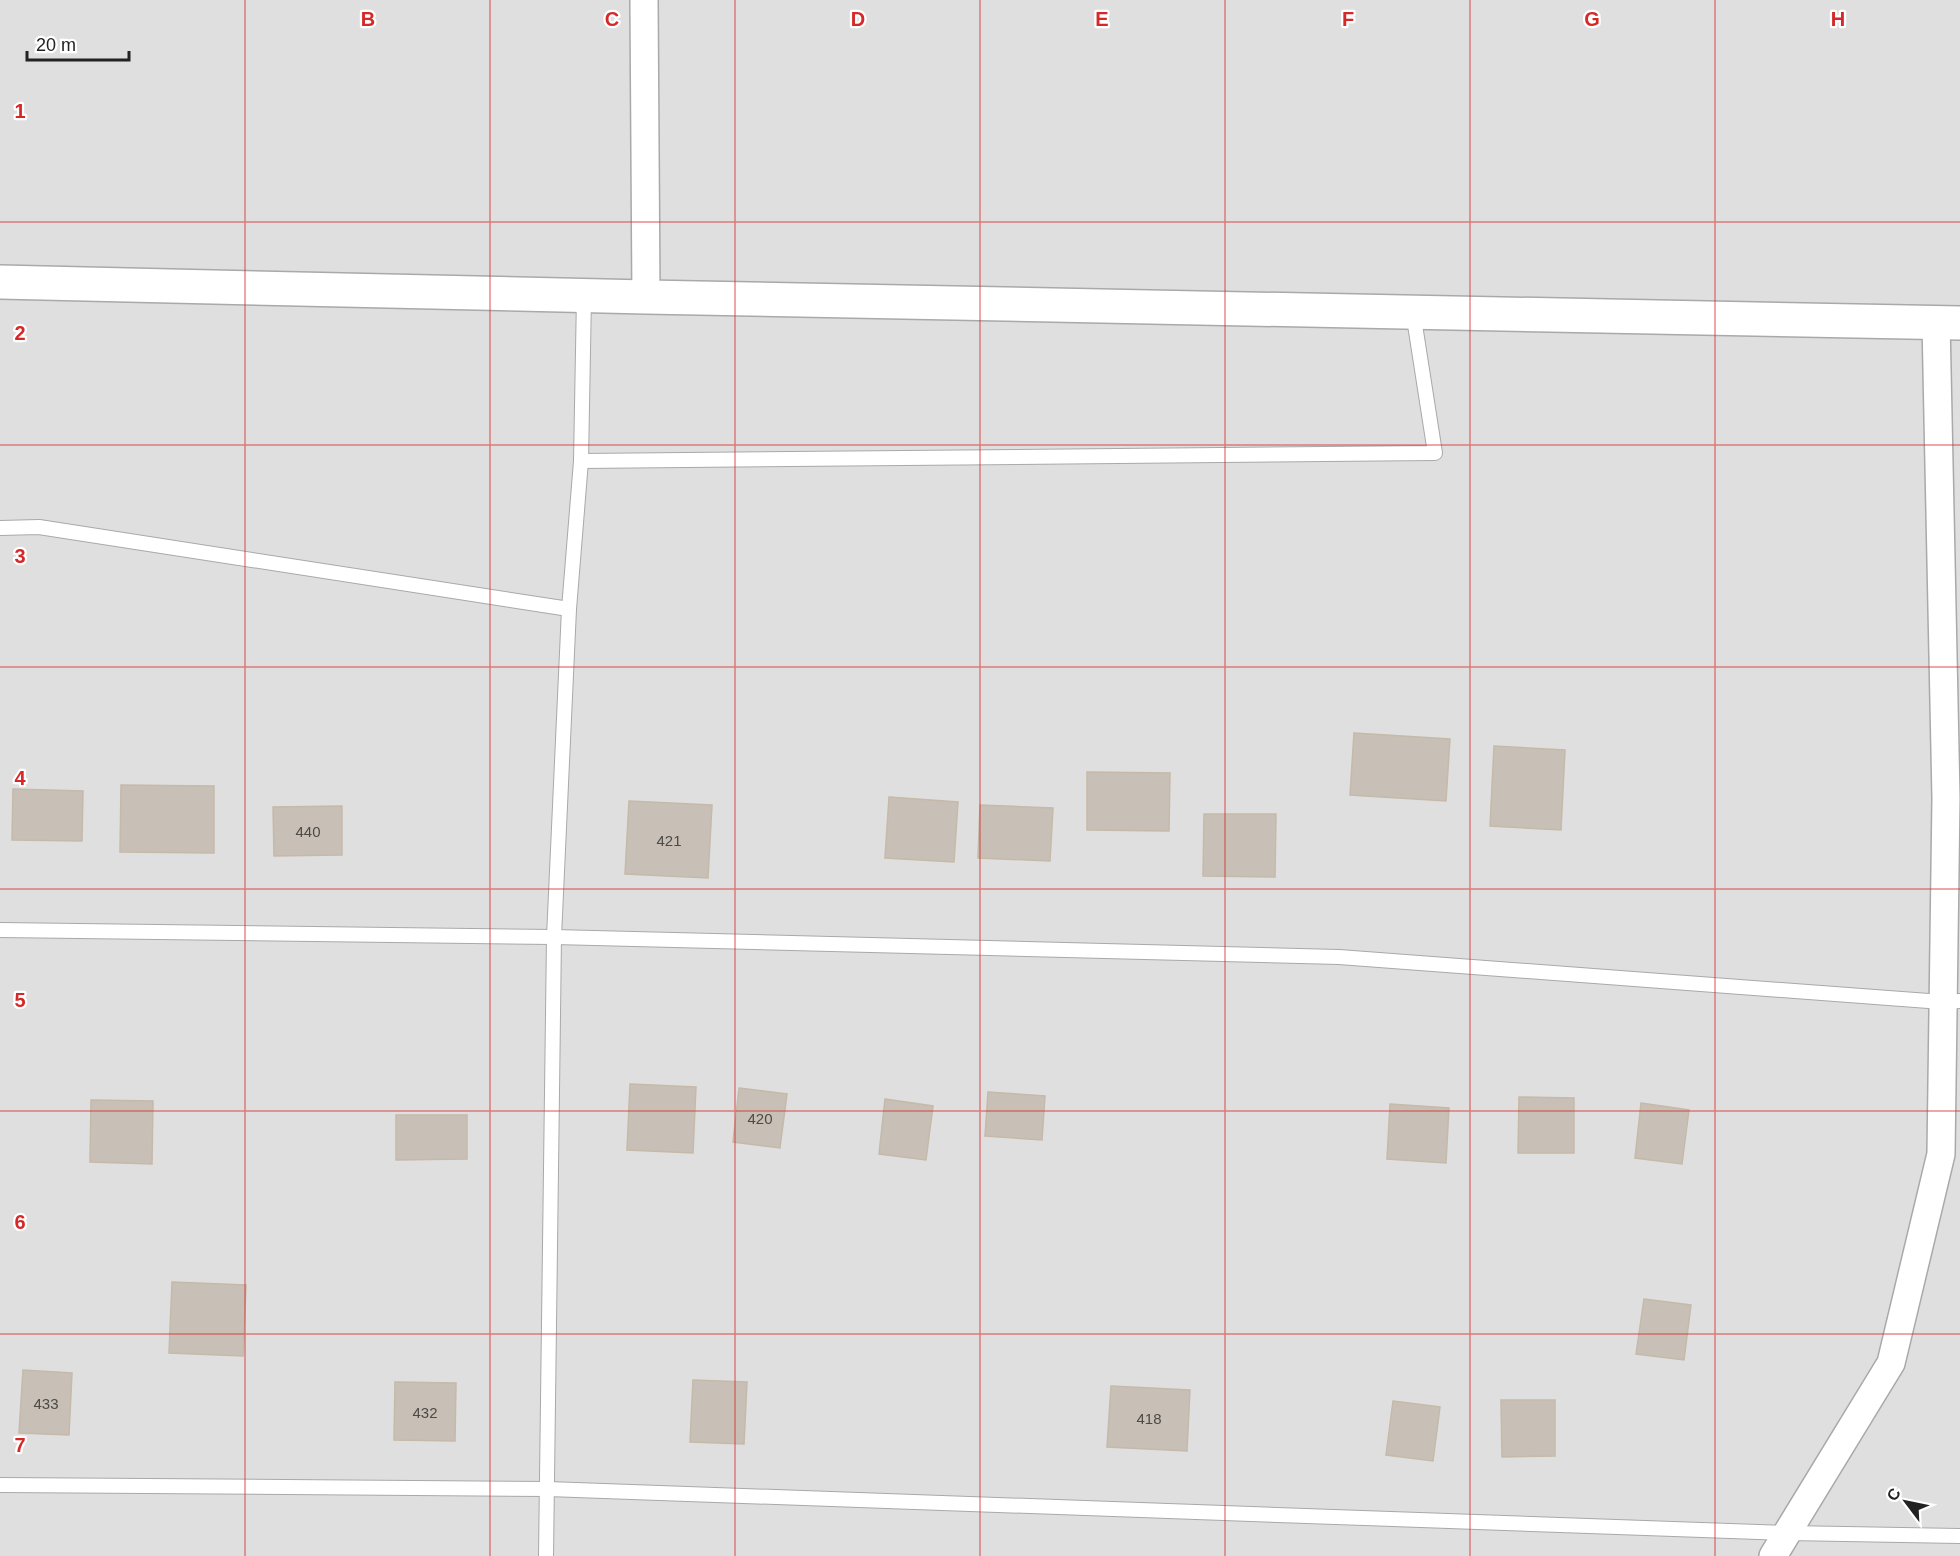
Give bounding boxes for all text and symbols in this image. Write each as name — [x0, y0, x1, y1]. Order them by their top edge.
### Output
text: B — [361, 8, 375, 30]
text: C — [605, 8, 619, 30]
text: D — [851, 8, 865, 30]
text: E — [1095, 8, 1109, 30]
text: F — [1342, 8, 1354, 30]
text: G — [1584, 8, 1600, 30]
text: H — [1831, 8, 1845, 30]
scale bar — [27, 24, 129, 62]
text: 20 m — [36, 35, 76, 55]
text: 1 — [14, 100, 26, 122]
text: 2 — [14, 322, 26, 344]
text: 3 — [14, 545, 26, 567]
text: 4 — [14, 767, 26, 789]
house number: 440 — [295, 823, 321, 840]
house number: 421 — [656, 832, 682, 849]
text: 5 — [14, 989, 26, 1011]
house number: 420 — [747, 1110, 773, 1127]
text: 6 — [14, 1211, 26, 1233]
house number: 433 — [33, 1395, 59, 1412]
house number: 432 — [412, 1404, 438, 1421]
house number: 418 — [1136, 1410, 1162, 1427]
text: 7 — [14, 1434, 26, 1456]
north arrow — [1876, 1472, 1936, 1532]
text: С — [1883, 1485, 1904, 1504]

